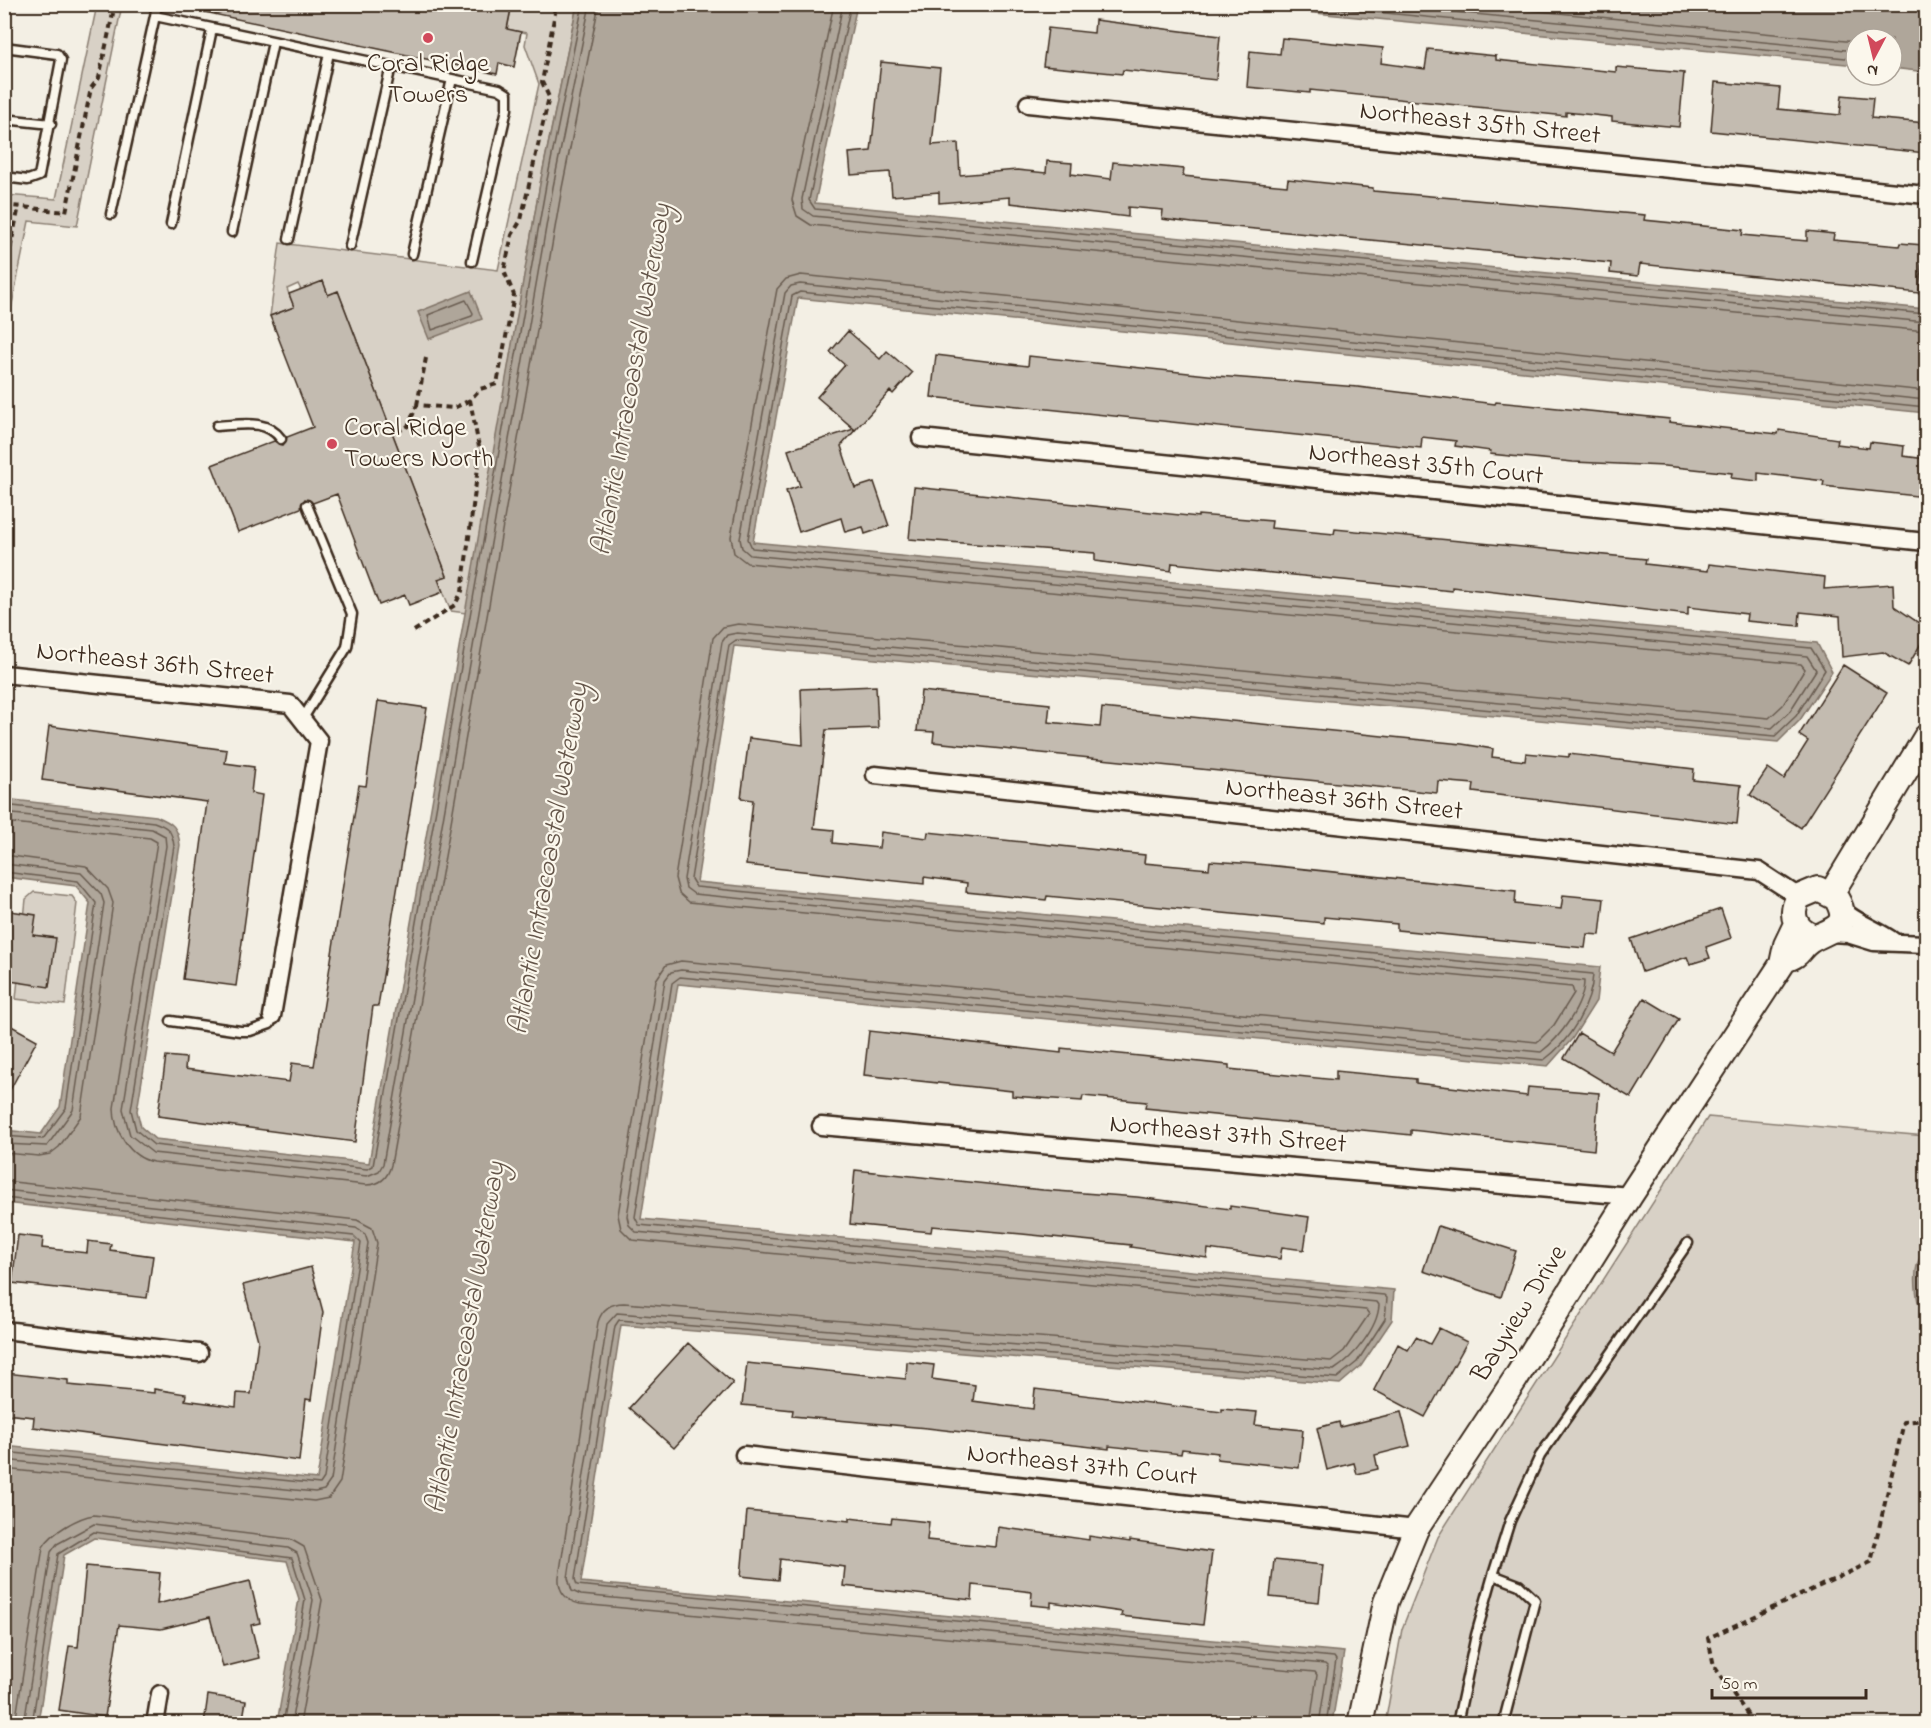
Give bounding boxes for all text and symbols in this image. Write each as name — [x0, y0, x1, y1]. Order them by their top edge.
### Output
north arrow — [1844, 27, 1904, 87]
marker: Coral Ridge Towers — [421, 31, 435, 45]
place label: Coral Ridge Towers — [367, 45, 490, 115]
text: N — [1865, 57, 1879, 82]
street label: Northeast 35th Street — [1358, 92, 1602, 156]
water label: Atlantic Intracoastal Waterway — [582, 200, 684, 559]
place label: Coral Ridge Towers North — [344, 409, 494, 479]
street label: Northeast 35th Court — [1307, 433, 1545, 497]
marker: Coral Ridge Towers North — [325, 437, 339, 451]
street label: Northeast 36th Street — [34, 632, 276, 696]
water label: Atlantic Intracoastal Waterway — [499, 679, 601, 1038]
street label: Northeast 36th Street — [1223, 768, 1465, 832]
street label: Northeast 37th Street — [1108, 1105, 1348, 1165]
water label: Atlantic Intracoastal Waterway — [416, 1158, 518, 1517]
street label: Bayview Drive — [1462, 1237, 1578, 1391]
street label: Northeast 37th Court — [965, 1435, 1199, 1497]
scale bar — [1712, 1662, 1866, 1700]
text: 50 m — [1721, 1672, 1758, 1698]

